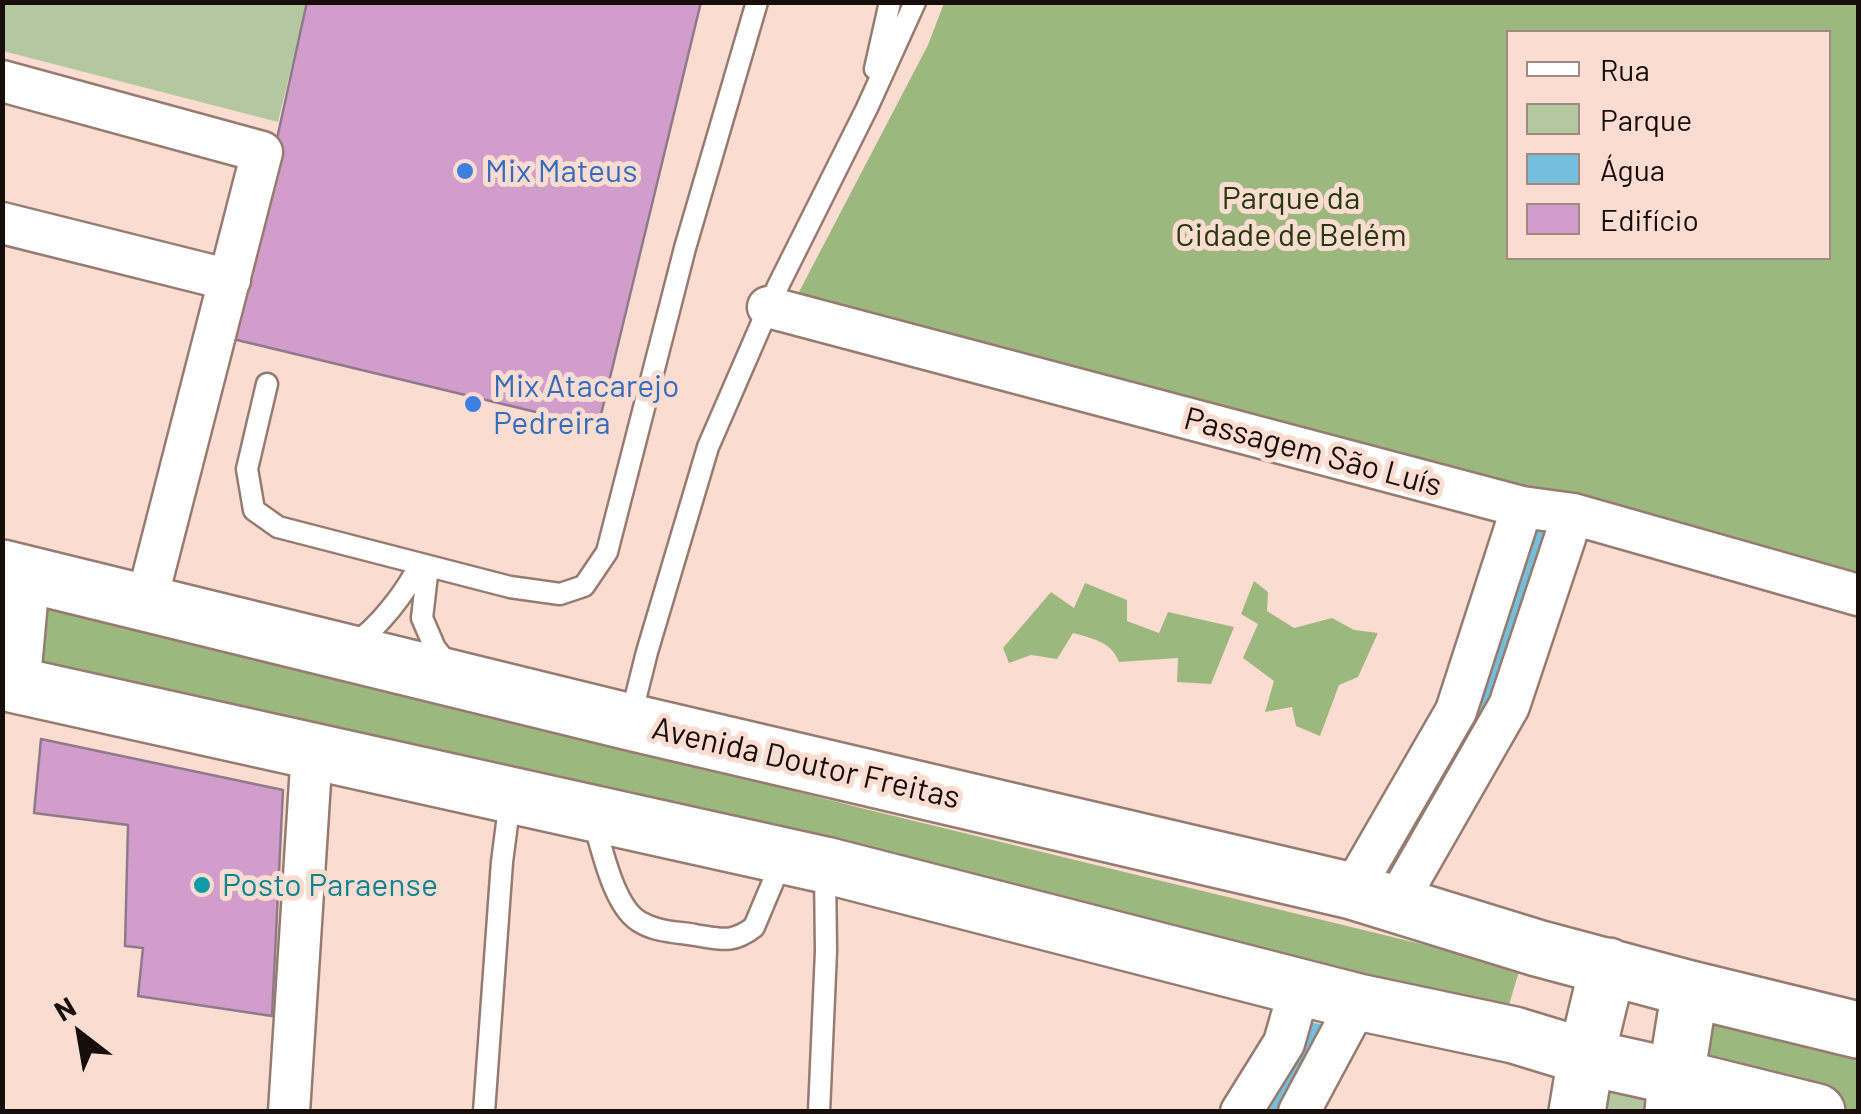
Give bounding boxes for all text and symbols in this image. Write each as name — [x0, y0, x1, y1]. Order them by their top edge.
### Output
legend — [1506, 30, 1831, 260]
text: Rua — [1600, 51, 1650, 87]
text: Parque — [1600, 101, 1692, 137]
text: Água — [1600, 151, 1665, 187]
place label: Mix Mateus — [485, 152, 638, 190]
marker: Mix Mateus — [454, 160, 476, 182]
park label: Parque da Cidade de Belém — [1175, 179, 1407, 254]
text: Edifício — [1600, 201, 1699, 237]
place label: Mix Atacarejo Pedreira — [493, 367, 680, 442]
marker: Mix Atacarejo Pedreira — [462, 393, 484, 415]
street label: Passagem São Luís — [1180, 399, 1446, 505]
street label: Avenida Doutor Freitas — [648, 709, 964, 817]
place label: Posto Paraense — [222, 866, 438, 904]
marker: Posto Paraense — [191, 874, 213, 896]
north arrow — [30, 984, 130, 1084]
text: N — [48, 989, 81, 1028]

